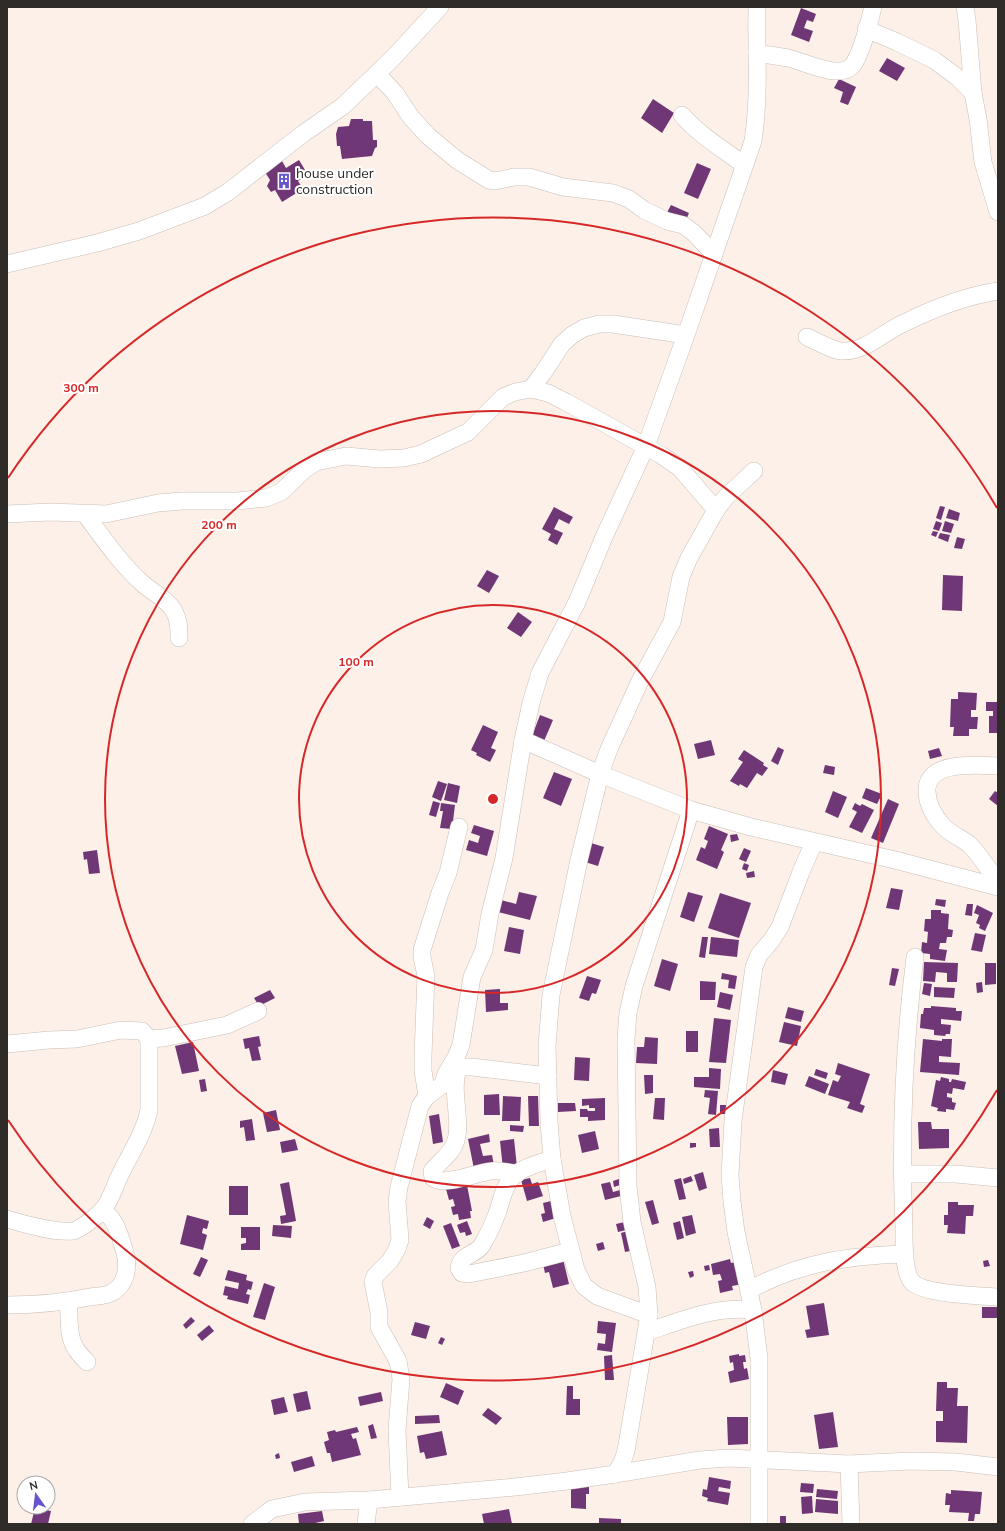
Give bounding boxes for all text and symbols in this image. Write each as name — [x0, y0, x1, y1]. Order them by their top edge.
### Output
place label: house under construction — [296, 164, 374, 199]
building icon: house under construction — [275, 172, 293, 190]
text: 300 m — [63, 380, 99, 396]
text: 200 m — [201, 517, 237, 533]
text: 100 m — [338, 654, 374, 670]
centre of rings — [486, 792, 500, 806]
north arrow — [16, 1475, 56, 1515]
text: N — [28, 1478, 40, 1494]

